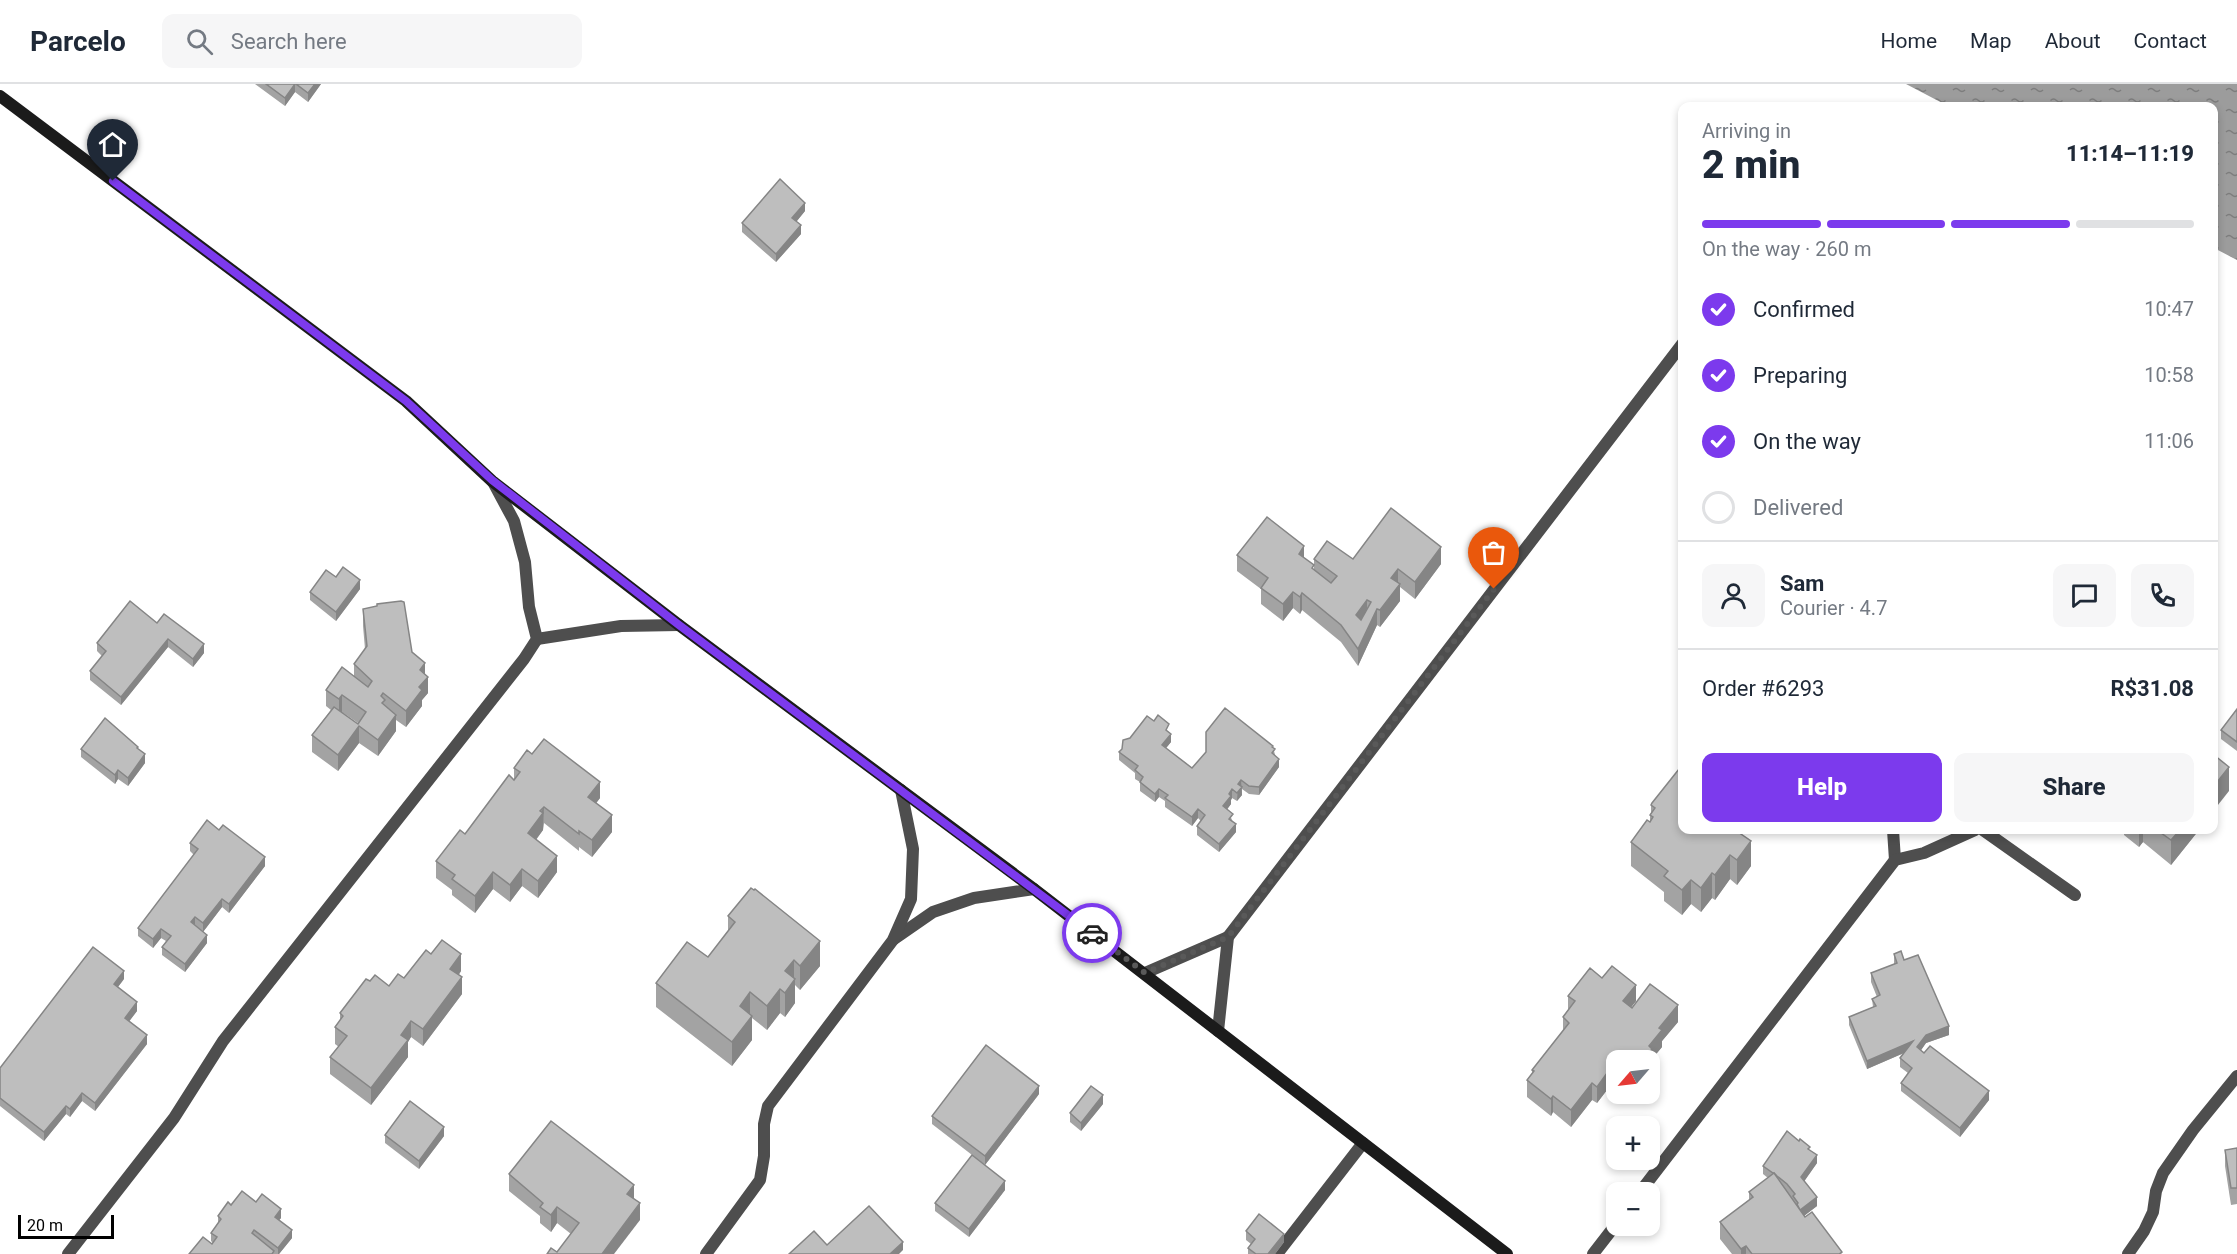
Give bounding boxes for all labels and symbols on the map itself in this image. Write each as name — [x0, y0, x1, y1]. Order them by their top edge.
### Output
pin — [87, 119, 138, 181]
pin — [1468, 527, 1519, 589]
courier — [1062, 903, 1122, 963]
north arrow — [1606, 1050, 1660, 1104]
scale bar — [18, 1212, 114, 1240]

